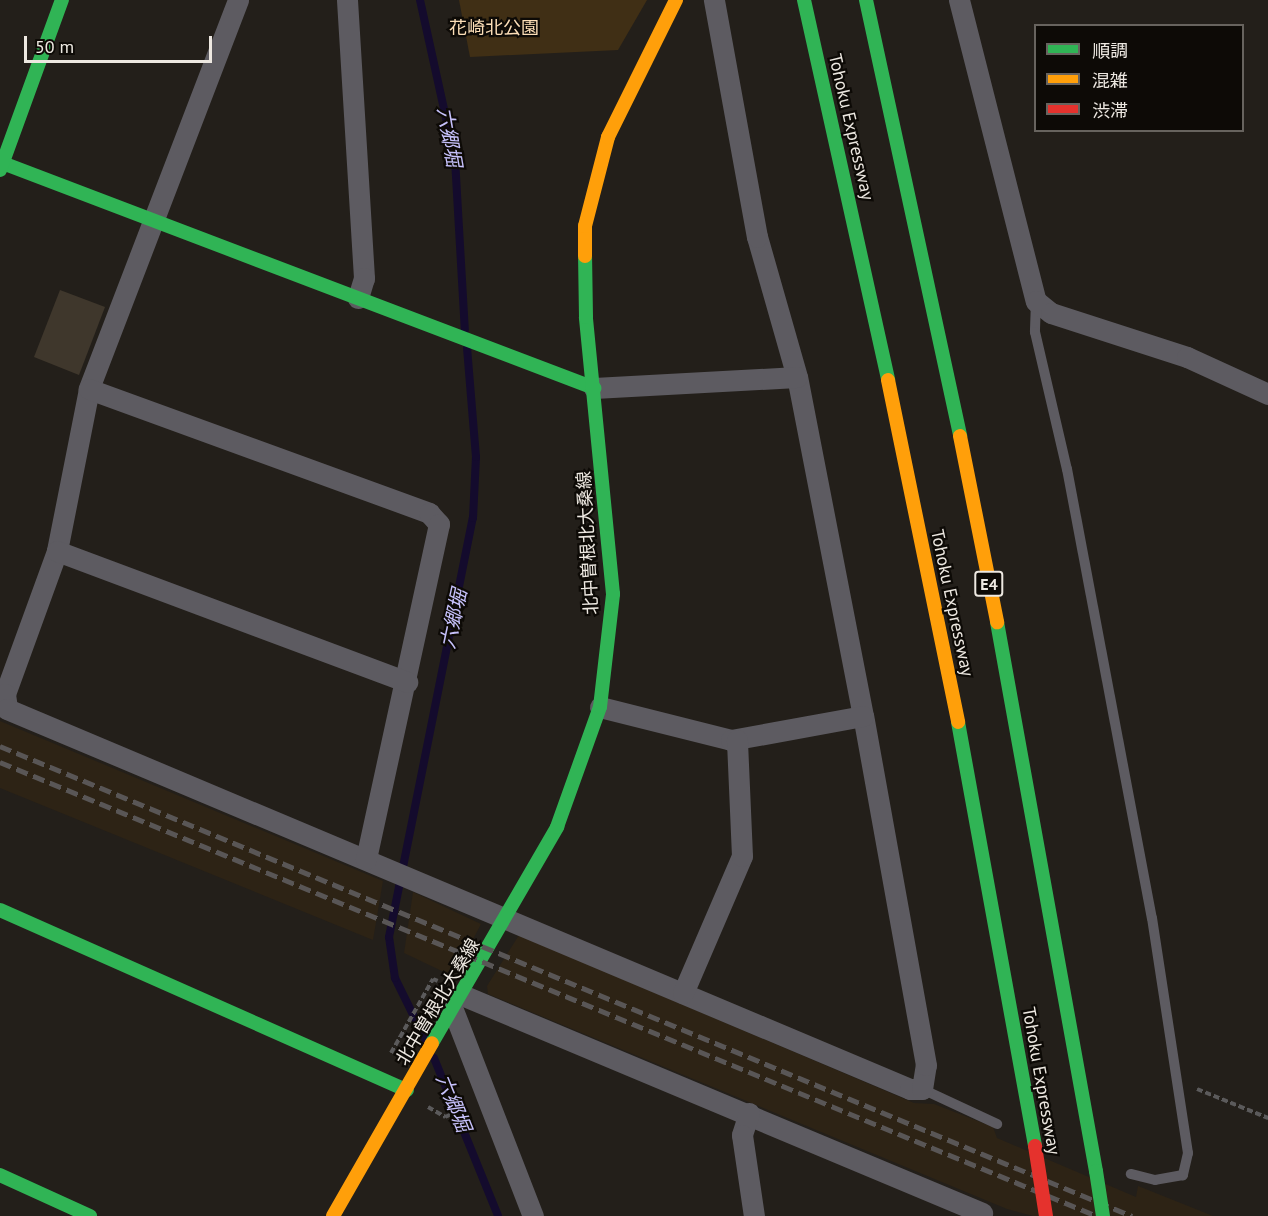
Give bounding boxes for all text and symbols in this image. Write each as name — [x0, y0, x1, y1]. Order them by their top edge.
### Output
park label: 花崎北公園 — [449, 17, 539, 39]
scale bar — [27, 24, 214, 62]
legend — [1034, 24, 1244, 132]
text: 50 m — [35, 35, 74, 58]
text: 順調 — [1092, 39, 1128, 62]
street label: Tohoku Expressway — [824, 52, 878, 202]
text: 混雑 — [1092, 69, 1128, 92]
text: 渋滞 — [1092, 99, 1128, 122]
water label: 六郷堀 — [432, 105, 466, 169]
street label: 北中曽根北大桑線 — [573, 471, 603, 615]
street label: Tohoku Expressway — [926, 528, 978, 678]
road number: E4 — [974, 571, 1004, 597]
water label: 六郷堀 — [436, 587, 472, 651]
street label: 北中曽根北大桑線 — [392, 935, 484, 1069]
street label: Tohoku Expressway — [1017, 1005, 1065, 1157]
water label: 六郷堀 — [431, 1071, 475, 1135]

